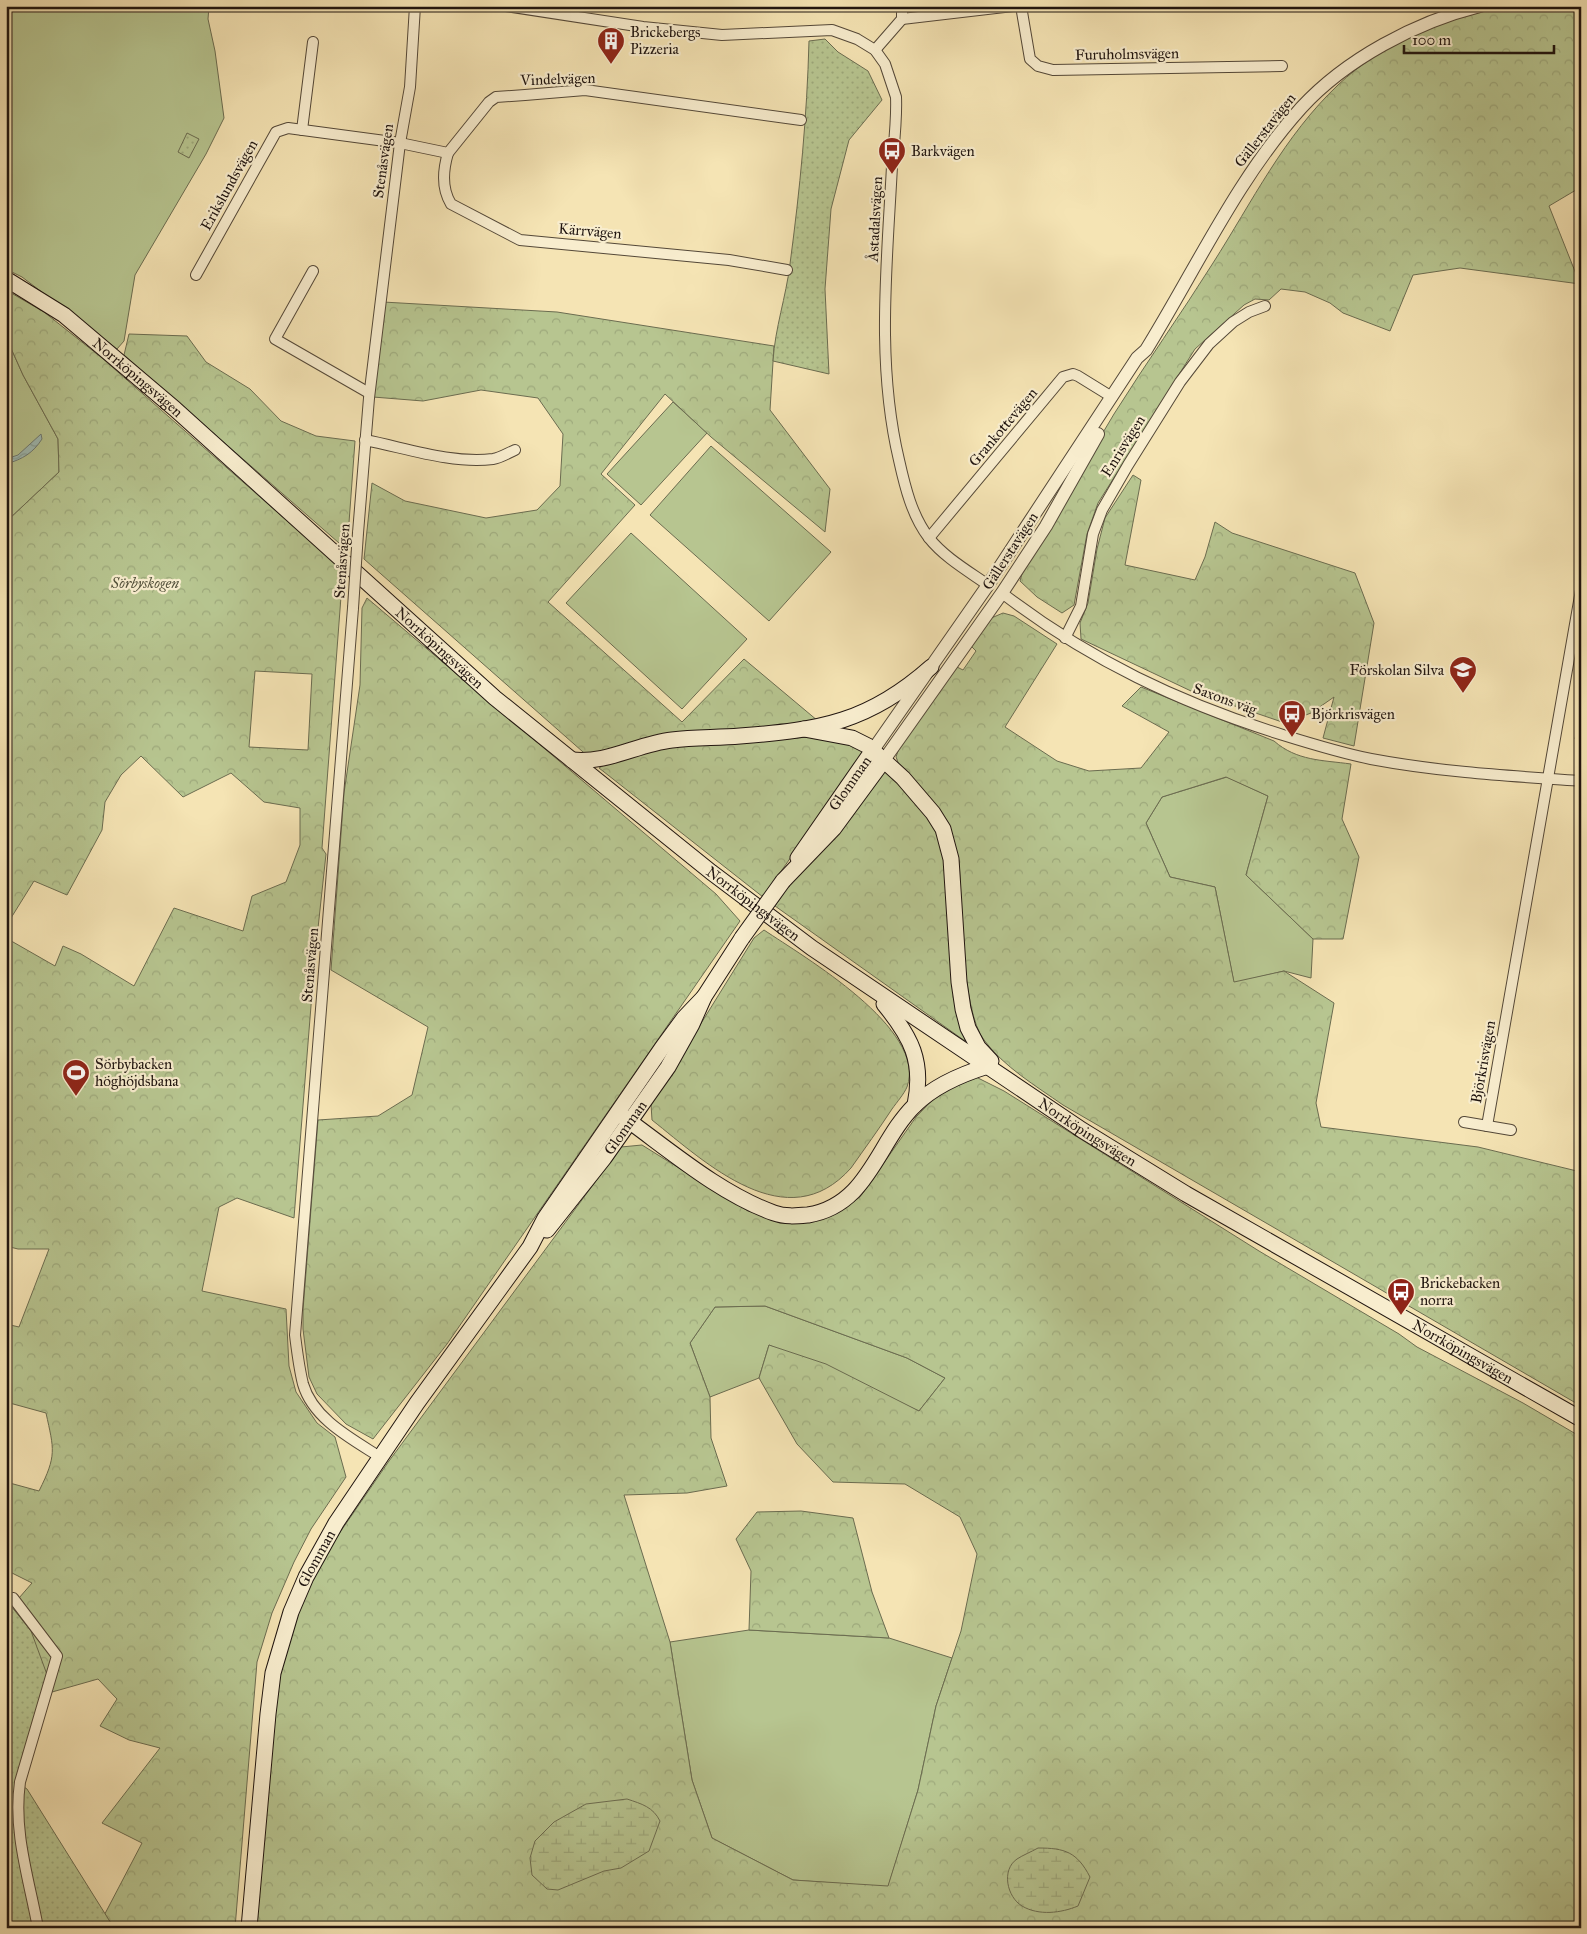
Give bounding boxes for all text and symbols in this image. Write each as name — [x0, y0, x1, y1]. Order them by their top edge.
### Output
scale bar — [1404, 22, 1554, 54]
place label: Brickebergs Pizzeria — [630, 23, 701, 58]
building icon: Brickebergs Pizzeria — [596, 26, 626, 65]
text: 100 m — [1412, 31, 1452, 49]
street label: Furuholmsvägen — [1075, 44, 1179, 64]
street label: Vindelvägen — [519, 69, 596, 89]
street label: Gällerstavägen — [1230, 89, 1300, 171]
street label: Stenåsvägen — [369, 123, 397, 199]
bus stop icon: Barkvägen — [877, 136, 907, 175]
street label: Erikslundsvägen — [197, 137, 261, 233]
place label: Barkvägen — [911, 142, 975, 160]
street label: Åstadalsvägen — [864, 176, 886, 263]
street label: Kärrvägen — [558, 219, 622, 243]
street label: Norrköpingsvägen — [89, 334, 187, 421]
street label: Grankottevägen — [965, 384, 1041, 470]
street label: Enrisvägen — [1097, 412, 1149, 480]
street label: Gällerstavägen — [978, 509, 1042, 593]
street label: Stenåsvägen — [330, 523, 354, 599]
park label: Sörbyskogen — [110, 574, 179, 592]
street label: Norrköpingsvägen — [391, 603, 487, 692]
school or university icon: Förskolan Silva — [1448, 655, 1478, 694]
place label: Förskolan Silva — [1349, 661, 1445, 679]
street label: Saxons väg — [1191, 679, 1260, 719]
bus stop icon: Björkrisvägen — [1277, 699, 1307, 738]
place label: Björkrisvägen — [1311, 705, 1395, 723]
street label: Glomman — [825, 753, 875, 814]
street label: Norrköpingsvägen — [703, 863, 804, 945]
street label: Stenåsvägen — [298, 927, 322, 1003]
street label: Björkrisvägen — [1467, 1019, 1499, 1105]
place label: Sörbybacken höghöjdsbana — [95, 1055, 179, 1090]
sports icon: Sörbybacken höghöjdsbana — [61, 1058, 91, 1097]
street label: Norrköpingsvägen — [1035, 1094, 1140, 1170]
street label: Glomman — [600, 1097, 651, 1158]
place label: Brickebacken norra — [1420, 1274, 1500, 1309]
bus stop icon: Brickebacken norra — [1386, 1277, 1416, 1316]
street label: Norrköpingsvägen — [1409, 1316, 1516, 1387]
street label: Glomman — [294, 1527, 339, 1590]

